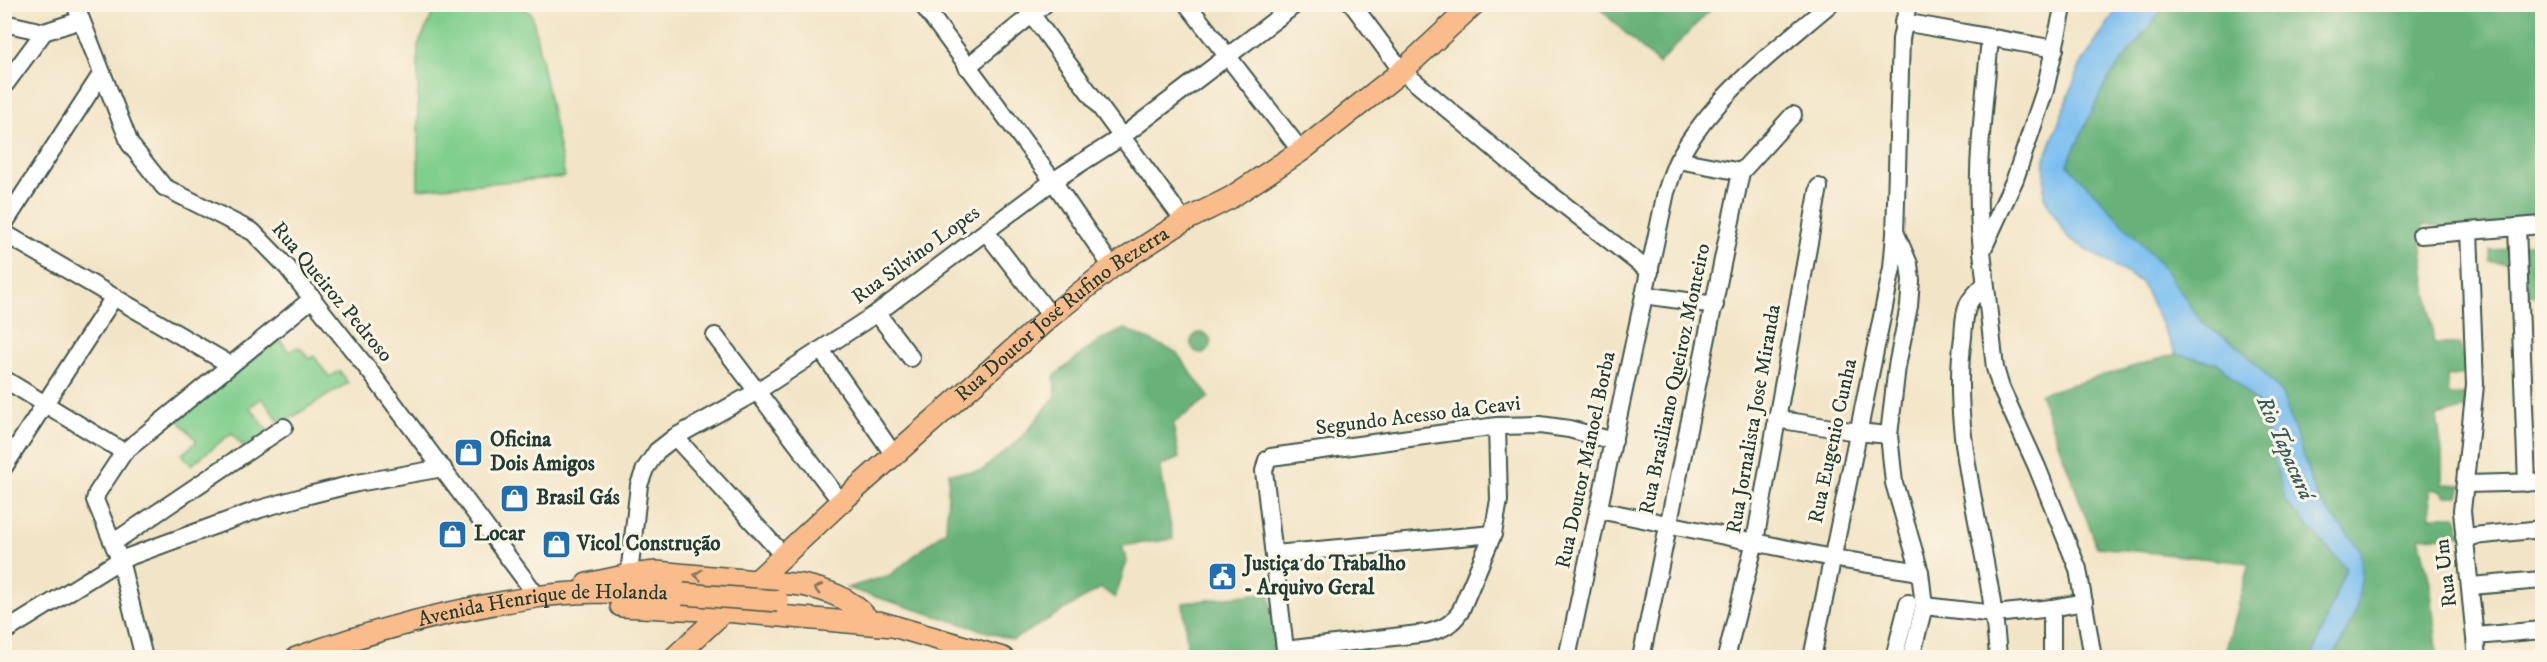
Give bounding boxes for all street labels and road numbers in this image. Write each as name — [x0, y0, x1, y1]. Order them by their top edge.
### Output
street label: Rua Silvino Lopes — [847, 200, 985, 310]
street label: Rua Queiroz Pedroso — [266, 216, 398, 368]
street label: Rua Doutor José Rufino Bezerra — [950, 221, 1174, 408]
street label: Rua Brasiliano Queiroz Monteiro — [1634, 241, 1716, 517]
street label: Rua Jornalista Jose Miranda — [1721, 302, 1787, 536]
street label: Rua Doutor Manoel Borba — [1550, 349, 1622, 571]
street label: Rua Eugenio Cunha — [1803, 356, 1863, 526]
street label: Segundo Acesso da Ceavi — [1314, 391, 1522, 441]
street label: Rua Um — [2429, 537, 2463, 609]
street label: Avenida Henrique de Holanda — [415, 579, 668, 633]

